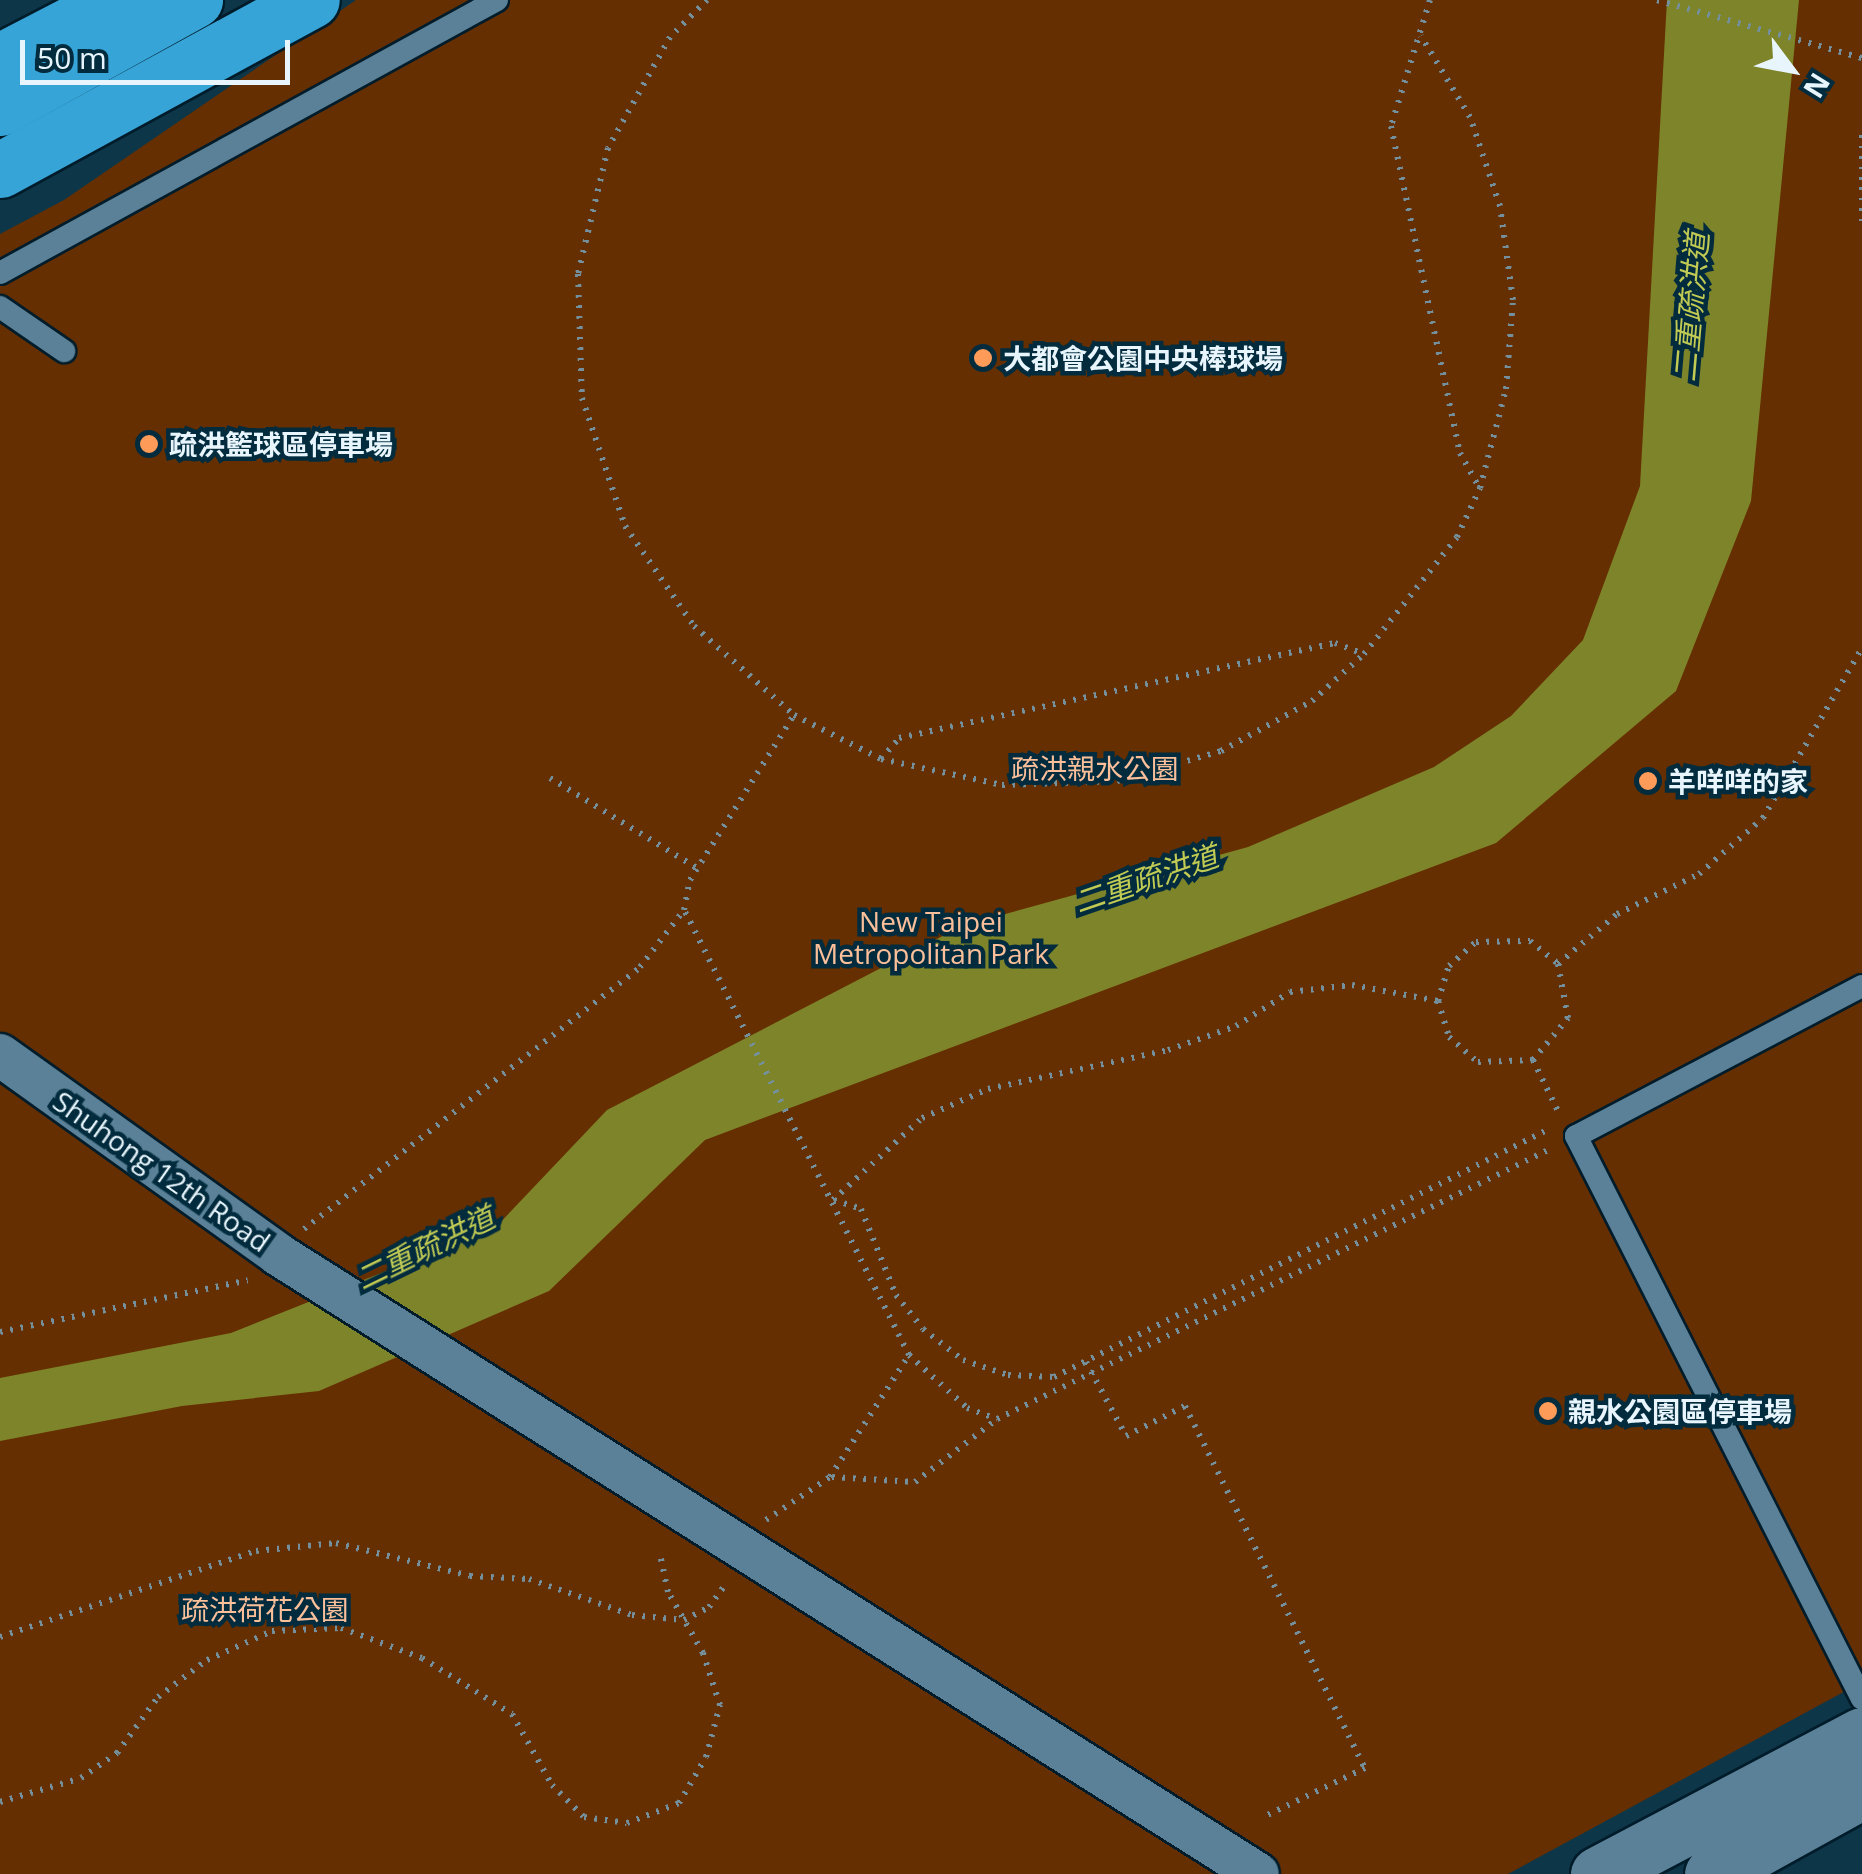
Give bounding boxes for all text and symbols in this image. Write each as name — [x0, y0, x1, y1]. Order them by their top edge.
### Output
scale bar — [25, 20, 295, 82]
north arrow — [1742, 20, 1842, 120]
text: 50 m — [37, 37, 107, 78]
text: N — [1795, 66, 1840, 106]
water label: 二重疏洪道 — [1667, 231, 1715, 383]
place label: 大都會公園中央棒球場 — [1003, 341, 1283, 375]
marker: 大都會公園中央棒球場 — [972, 347, 994, 369]
place label: 疏洪籃球區停車場 — [169, 427, 393, 461]
marker: 疏洪籃球區停車場 — [138, 433, 160, 455]
park label: 疏洪親水公園 — [1011, 751, 1179, 785]
place label: 羊咩咩的家 — [1668, 764, 1808, 798]
marker: 羊咩咩的家 — [1637, 770, 1659, 792]
water label: 二重疏洪道 — [1069, 838, 1223, 920]
park label: New Taipei Metropolitan Park — [813, 904, 1049, 970]
street label: Shuhong 12th Road — [47, 1084, 277, 1258]
water label: 二重疏洪道 — [350, 1199, 500, 1297]
place label: 親水公園區停車場 — [1568, 1394, 1792, 1428]
marker: 親水公園區停車場 — [1537, 1400, 1559, 1422]
park label: 疏洪荷花公園 — [181, 1592, 349, 1626]

